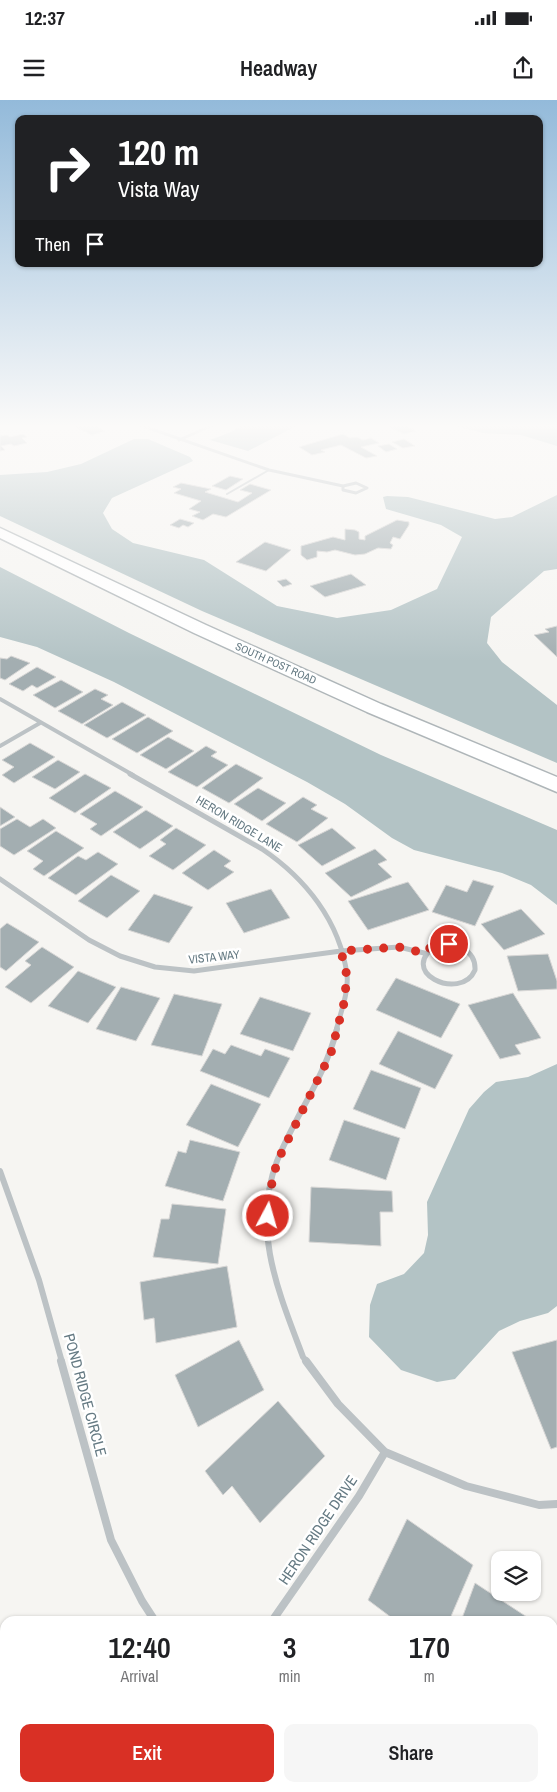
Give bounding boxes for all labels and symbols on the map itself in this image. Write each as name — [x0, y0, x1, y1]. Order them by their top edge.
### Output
street label: SOUTH POST ROAD — [233, 639, 319, 687]
street label: HERON RIDGE LANE — [193, 792, 285, 856]
pin — [428, 923, 470, 965]
street label: VISTA WAY — [188, 946, 241, 968]
position arrow — [241, 1189, 293, 1241]
street label: POND RIDGE CIRCLE — [59, 1331, 112, 1459]
street label: HERON RIDGE DRIVE — [273, 1471, 362, 1589]

